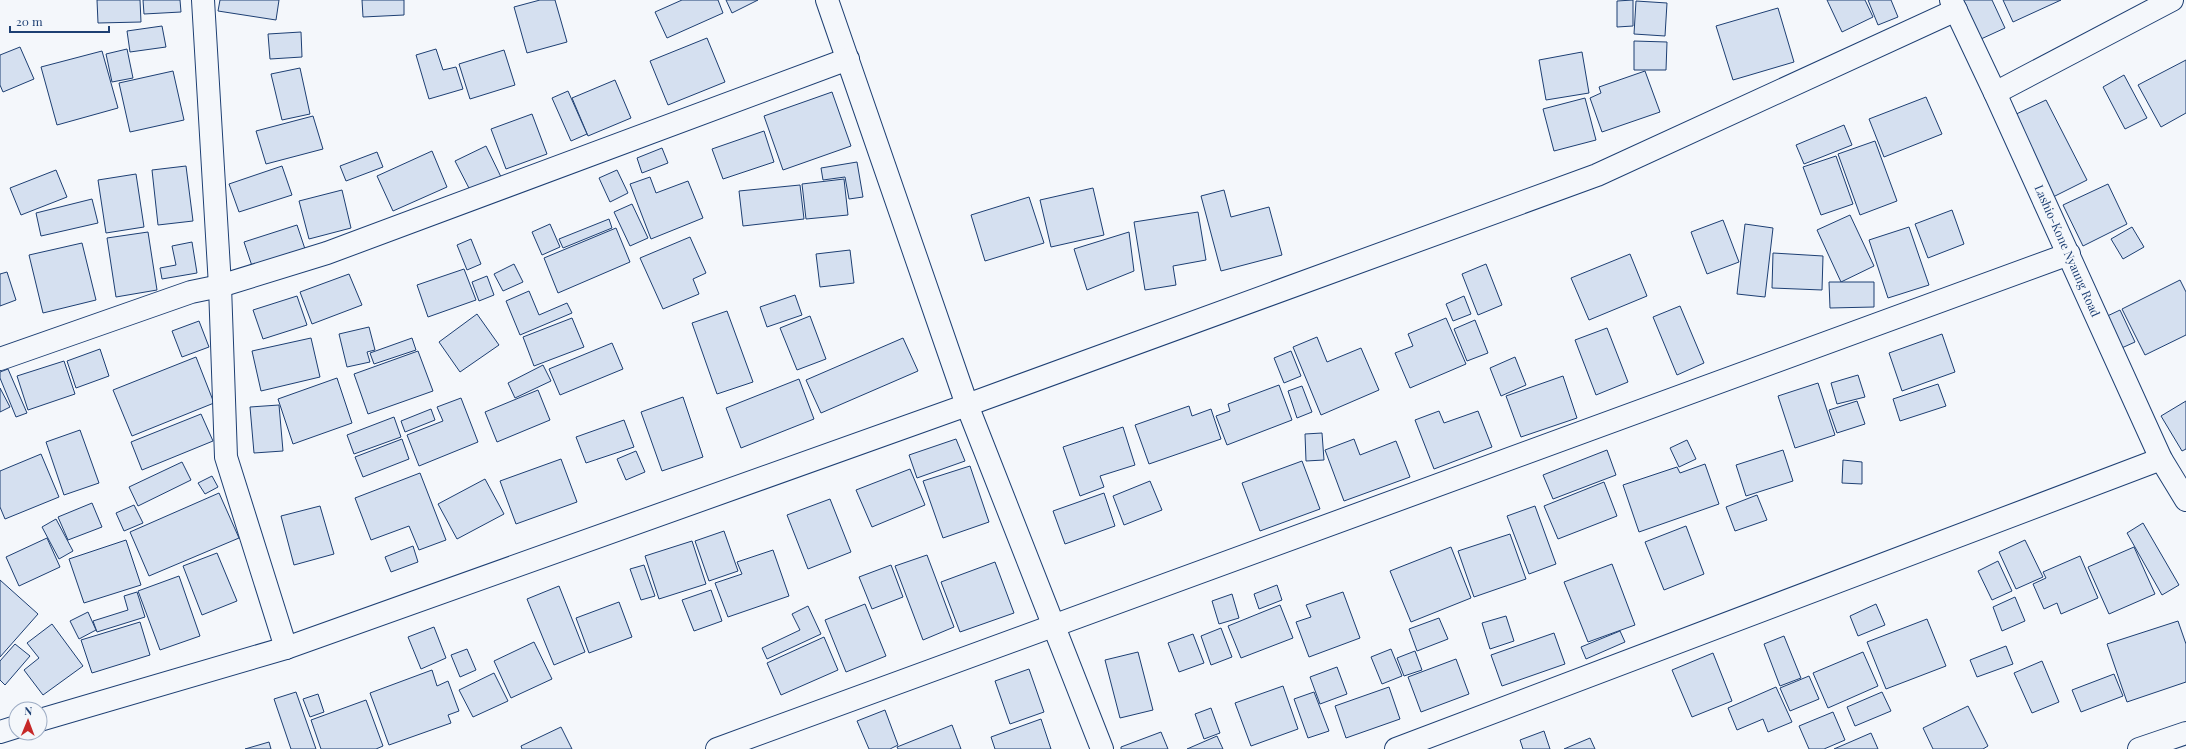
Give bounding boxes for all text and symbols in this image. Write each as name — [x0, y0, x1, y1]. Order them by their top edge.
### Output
scale bar — [10, 8, 109, 34]
text: 20 m — [16, 13, 43, 29]
street label: Lashio-Kone Nyaung Road — [2031, 182, 2104, 319]
north arrow — [8, 701, 48, 741]
text: N — [24, 703, 32, 718]

